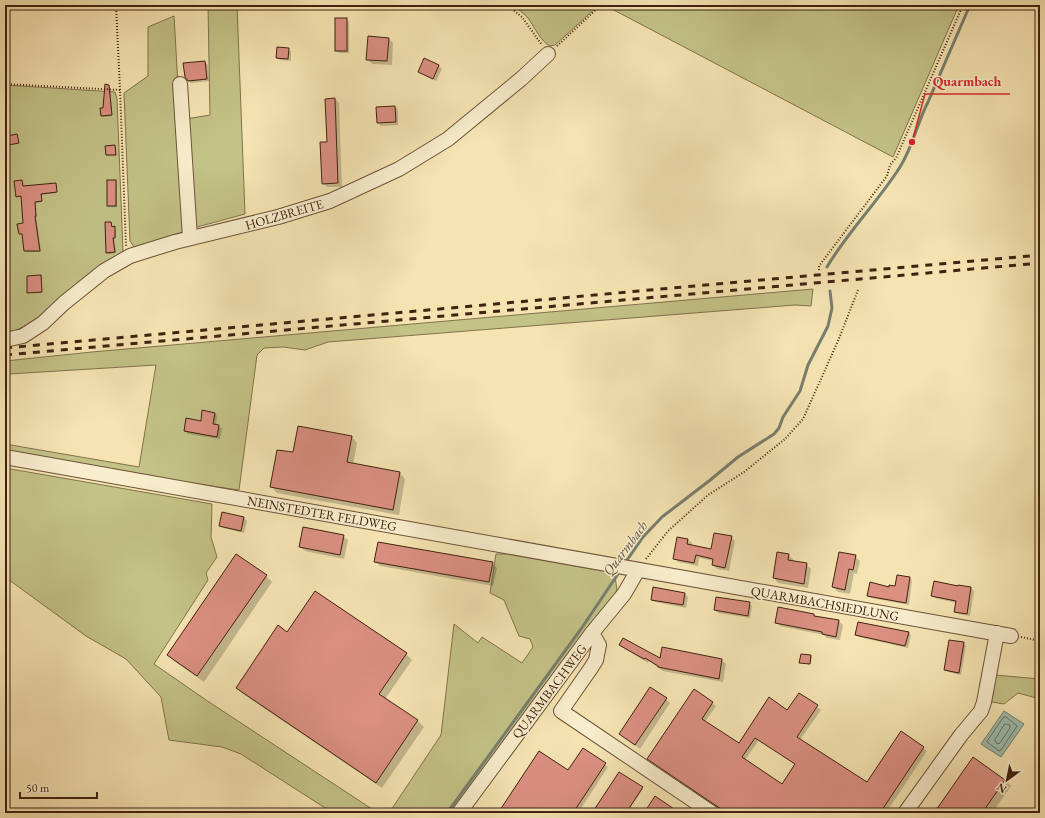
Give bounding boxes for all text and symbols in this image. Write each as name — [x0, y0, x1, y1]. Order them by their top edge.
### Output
callout: Quarmbach — [925, 68, 1010, 94]
text: Quarmbach — [933, 72, 1001, 90]
street label: HOLZBREITE — [243, 195, 325, 234]
street label: NEINSTEDTER FELDWEG — [246, 492, 399, 535]
water label: Quarmbach — [599, 517, 651, 579]
street label: QUARMBACHSIEDLUNG — [750, 582, 901, 625]
street label: QUARMBACHWEG — [508, 640, 591, 742]
north arrow — [987, 760, 1027, 800]
scale bar — [20, 774, 97, 800]
text: 50 m — [26, 780, 50, 796]
text: N — [994, 780, 1009, 797]

